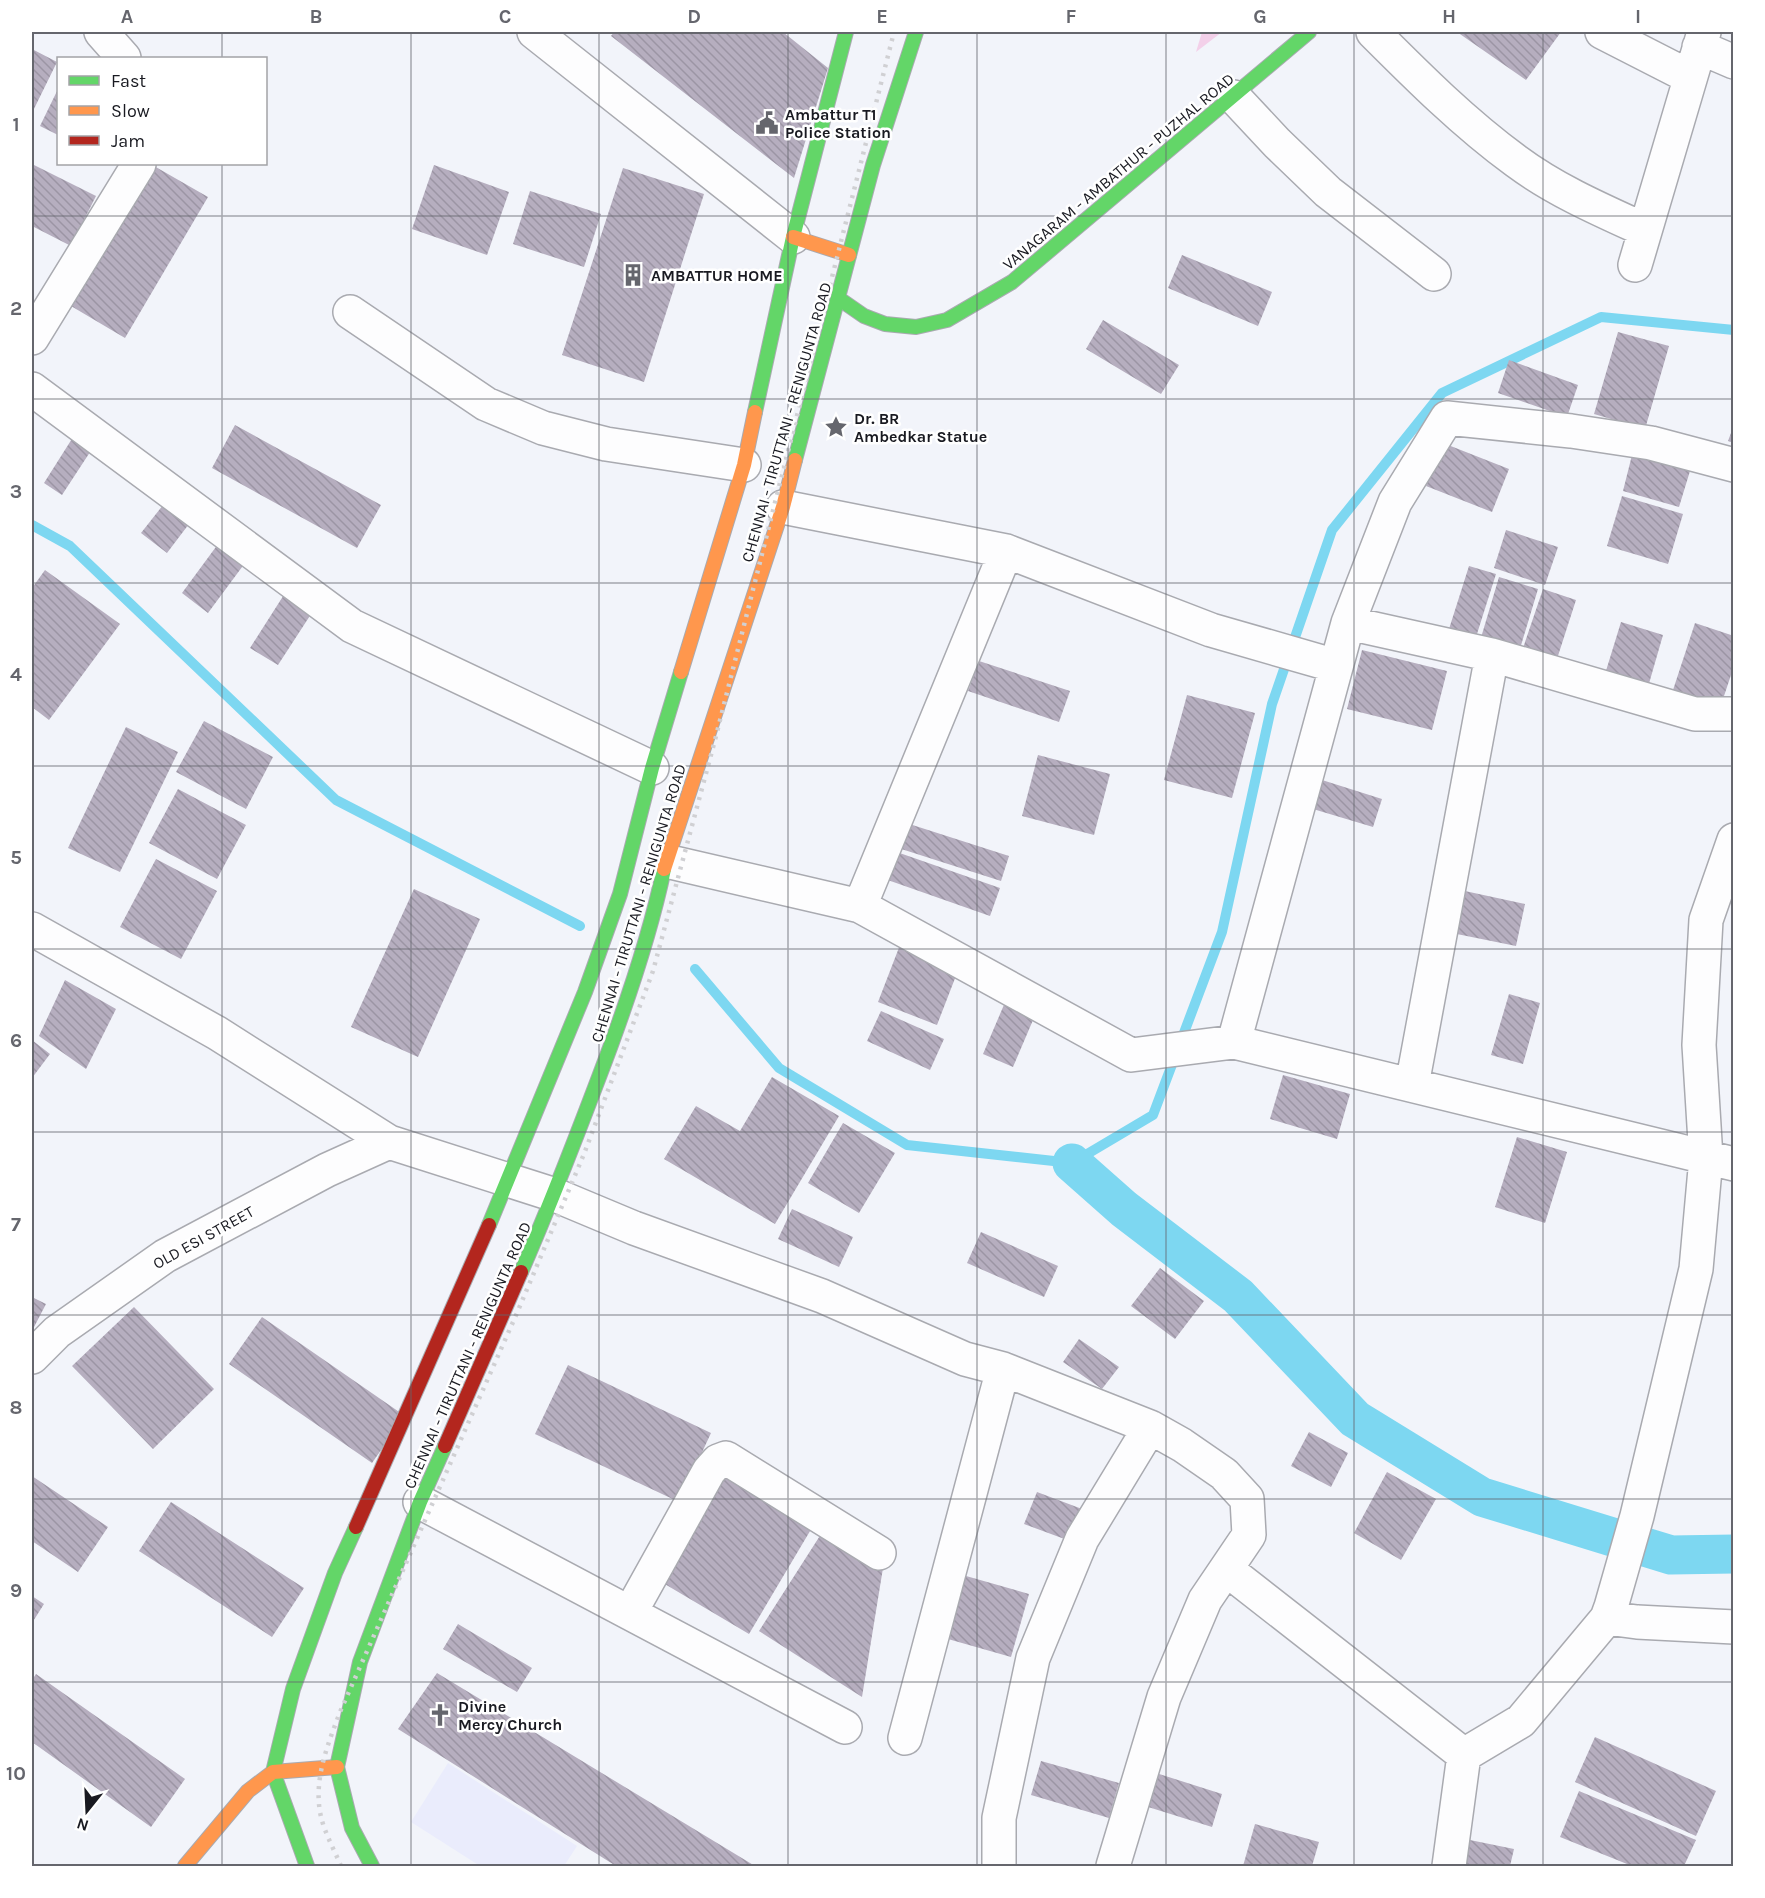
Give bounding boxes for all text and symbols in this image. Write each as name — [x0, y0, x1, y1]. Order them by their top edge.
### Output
text: A — [121, 5, 134, 28]
text: B — [310, 5, 322, 28]
text: C — [499, 5, 511, 28]
text: D — [687, 5, 701, 28]
text: E — [876, 5, 888, 28]
text: F — [1066, 5, 1077, 28]
text: G — [1253, 5, 1267, 28]
text: H — [1442, 5, 1456, 28]
text: I — [1635, 5, 1641, 28]
legend — [57, 57, 267, 165]
street label: VANAGARAM - AMBATHUR - PUZHAL ROAD — [999, 69, 1238, 274]
text: Fast — [111, 70, 146, 92]
text: Slow — [111, 100, 150, 122]
place label: Ambattur T1 Police Station — [785, 105, 891, 142]
public building icon: Ambattur T1 Police Station — [754, 110, 780, 136]
text: 1 — [12, 113, 20, 136]
text: Jam — [111, 130, 145, 152]
building icon: AMBATTUR HOME — [620, 262, 646, 288]
place label: AMBATTUR HOME — [651, 266, 783, 285]
street label: CHENNAI - TIRUTTANI - RENIGUNTA ROAD — [737, 280, 836, 564]
text: 2 — [10, 297, 22, 320]
place label: Dr. BR Ambedkar Statue — [854, 409, 987, 446]
place icon: Dr. BR Ambedkar Statue — [823, 414, 849, 440]
text: 3 — [10, 480, 22, 503]
text: 4 — [10, 663, 22, 686]
street label: CHENNAI - TIRUTTANI - RENIGUNTA ROAD — [587, 762, 690, 1045]
text: 5 — [10, 846, 22, 869]
text: 6 — [10, 1029, 22, 1052]
street label: OLD ESI STREET — [149, 1202, 257, 1273]
text: 7 — [11, 1213, 21, 1236]
street label: CHENNAI - TIRUTTANI - RENIGUNTA ROAD — [400, 1219, 535, 1492]
text: 8 — [10, 1396, 22, 1419]
text: 9 — [10, 1579, 22, 1602]
place label: Divine Mercy Church — [458, 1697, 562, 1734]
church icon: Divine Mercy Church — [427, 1702, 453, 1728]
text: 10 — [6, 1762, 26, 1785]
north arrow — [57, 1781, 117, 1841]
text: N — [74, 1814, 91, 1836]

